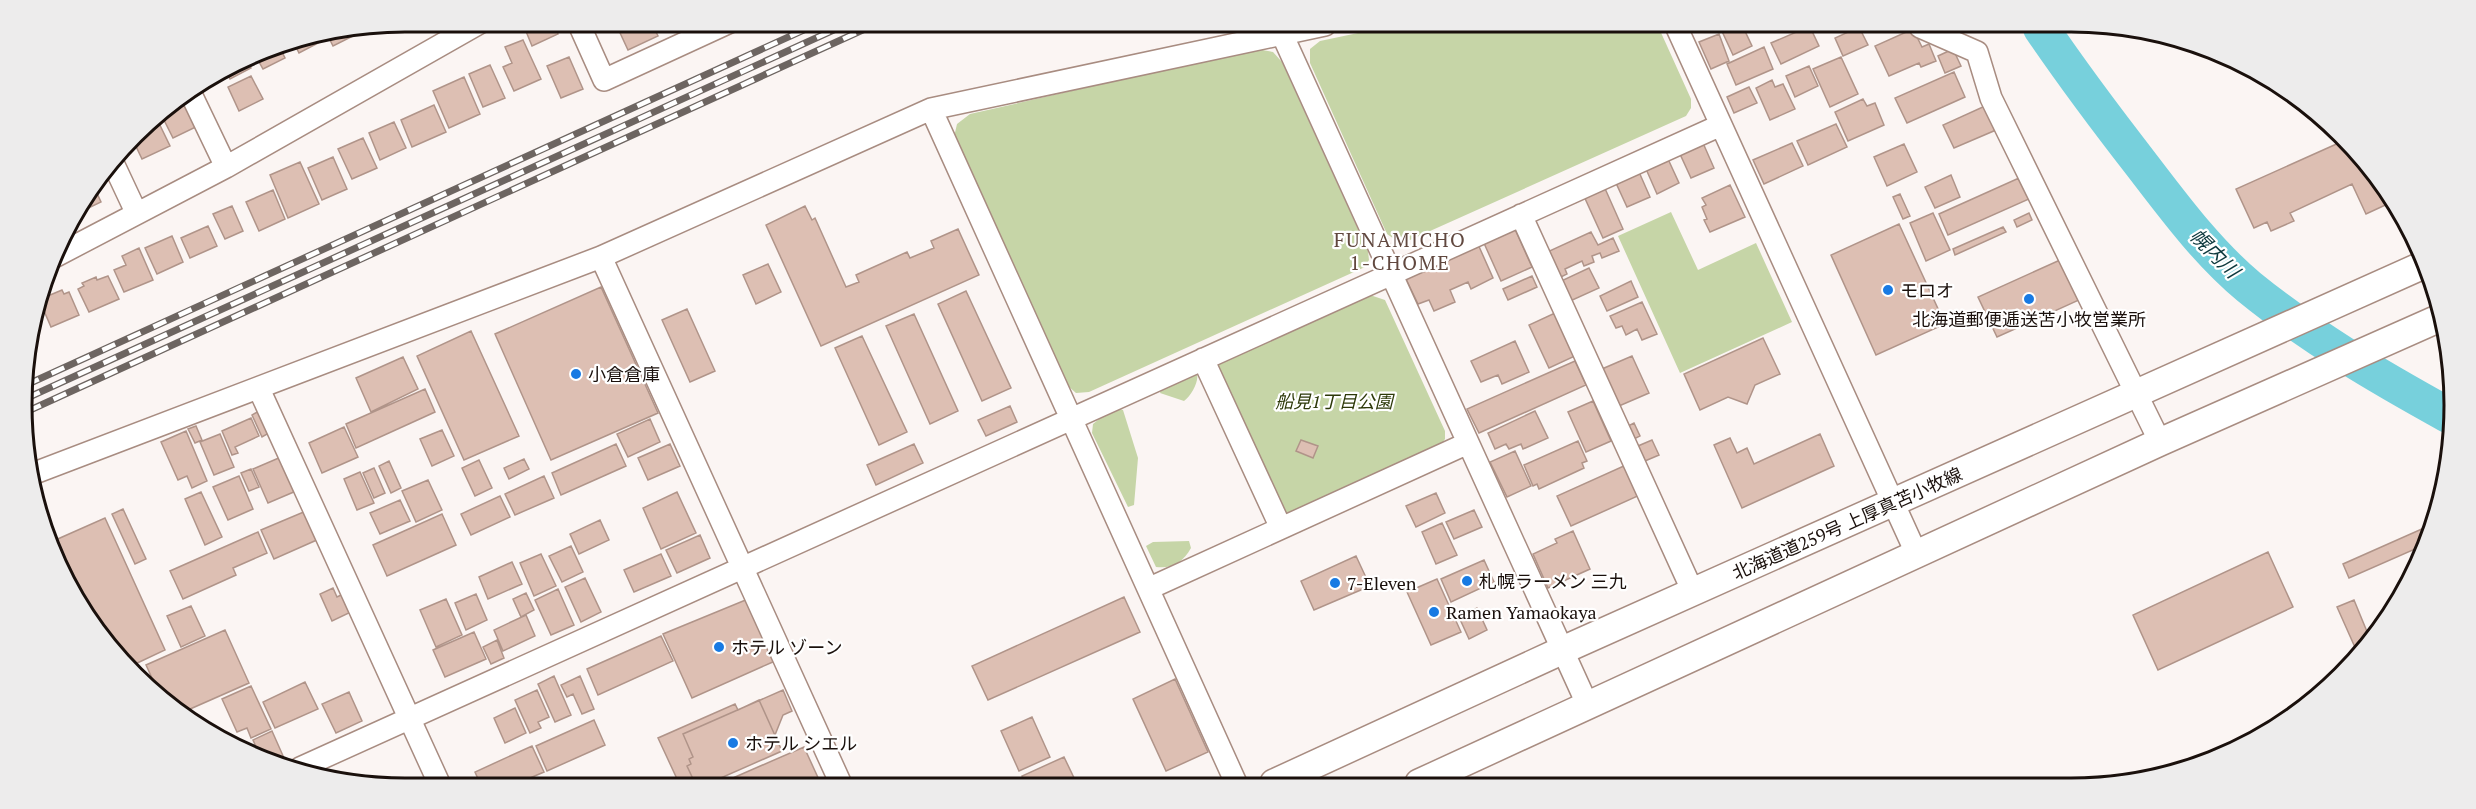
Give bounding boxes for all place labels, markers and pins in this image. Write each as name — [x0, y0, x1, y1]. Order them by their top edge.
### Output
place label: モロオ — [1900, 278, 1954, 302]
marker: モロオ — [1881, 283, 1895, 297]
marker: 北海道郵便逓送苫小牧営業所 — [2022, 292, 2036, 306]
place label: 北海道郵便逓送苫小牧営業所 — [1912, 307, 2146, 331]
place label: 小倉倉庫 — [588, 362, 660, 386]
marker: 小倉倉庫 — [569, 367, 583, 381]
place label: 札幌ラーメン 三九 — [1479, 569, 1627, 593]
place label: 7-Eleven — [1347, 571, 1417, 595]
marker: 札幌ラーメン 三九 — [1460, 574, 1474, 588]
marker: 7-Eleven — [1328, 576, 1342, 590]
place label: Ramen Yamaokaya — [1446, 600, 1597, 624]
marker: Ramen Yamaokaya — [1427, 605, 1441, 619]
place label: ホテル ゾーン — [731, 635, 842, 659]
marker: ホテル ゾーン — [712, 640, 726, 654]
place label: ホテル シエル — [745, 731, 857, 755]
marker: ホテル シエル — [726, 736, 740, 750]

